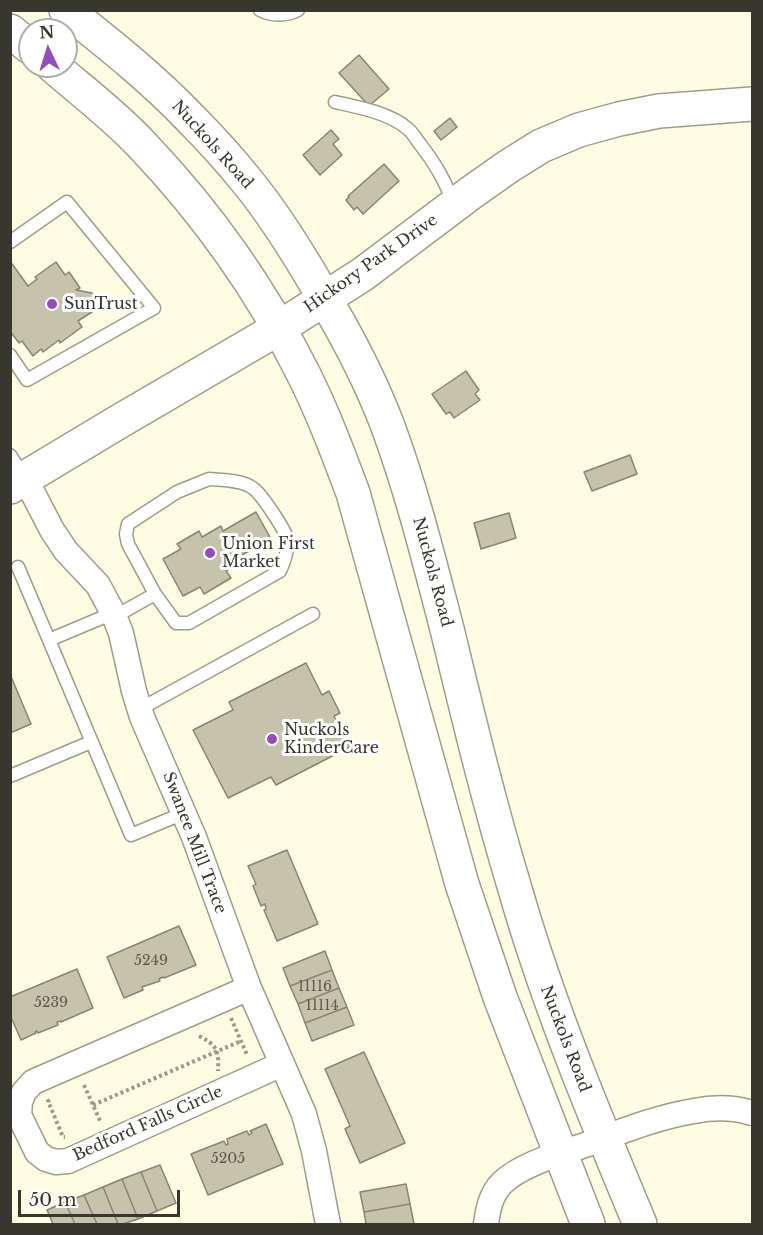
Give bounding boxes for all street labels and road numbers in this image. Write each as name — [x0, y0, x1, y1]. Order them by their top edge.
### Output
street label: Nuckols Road — [167, 97, 257, 193]
street label: Hickory Park Drive — [301, 211, 441, 317]
street label: Nuckols Road — [408, 515, 456, 629]
street label: Swanee Mill Trace — [158, 769, 230, 917]
street label: Nuckols Road — [536, 983, 594, 1095]
street label: Bedford Falls Circle — [70, 1082, 226, 1166]

